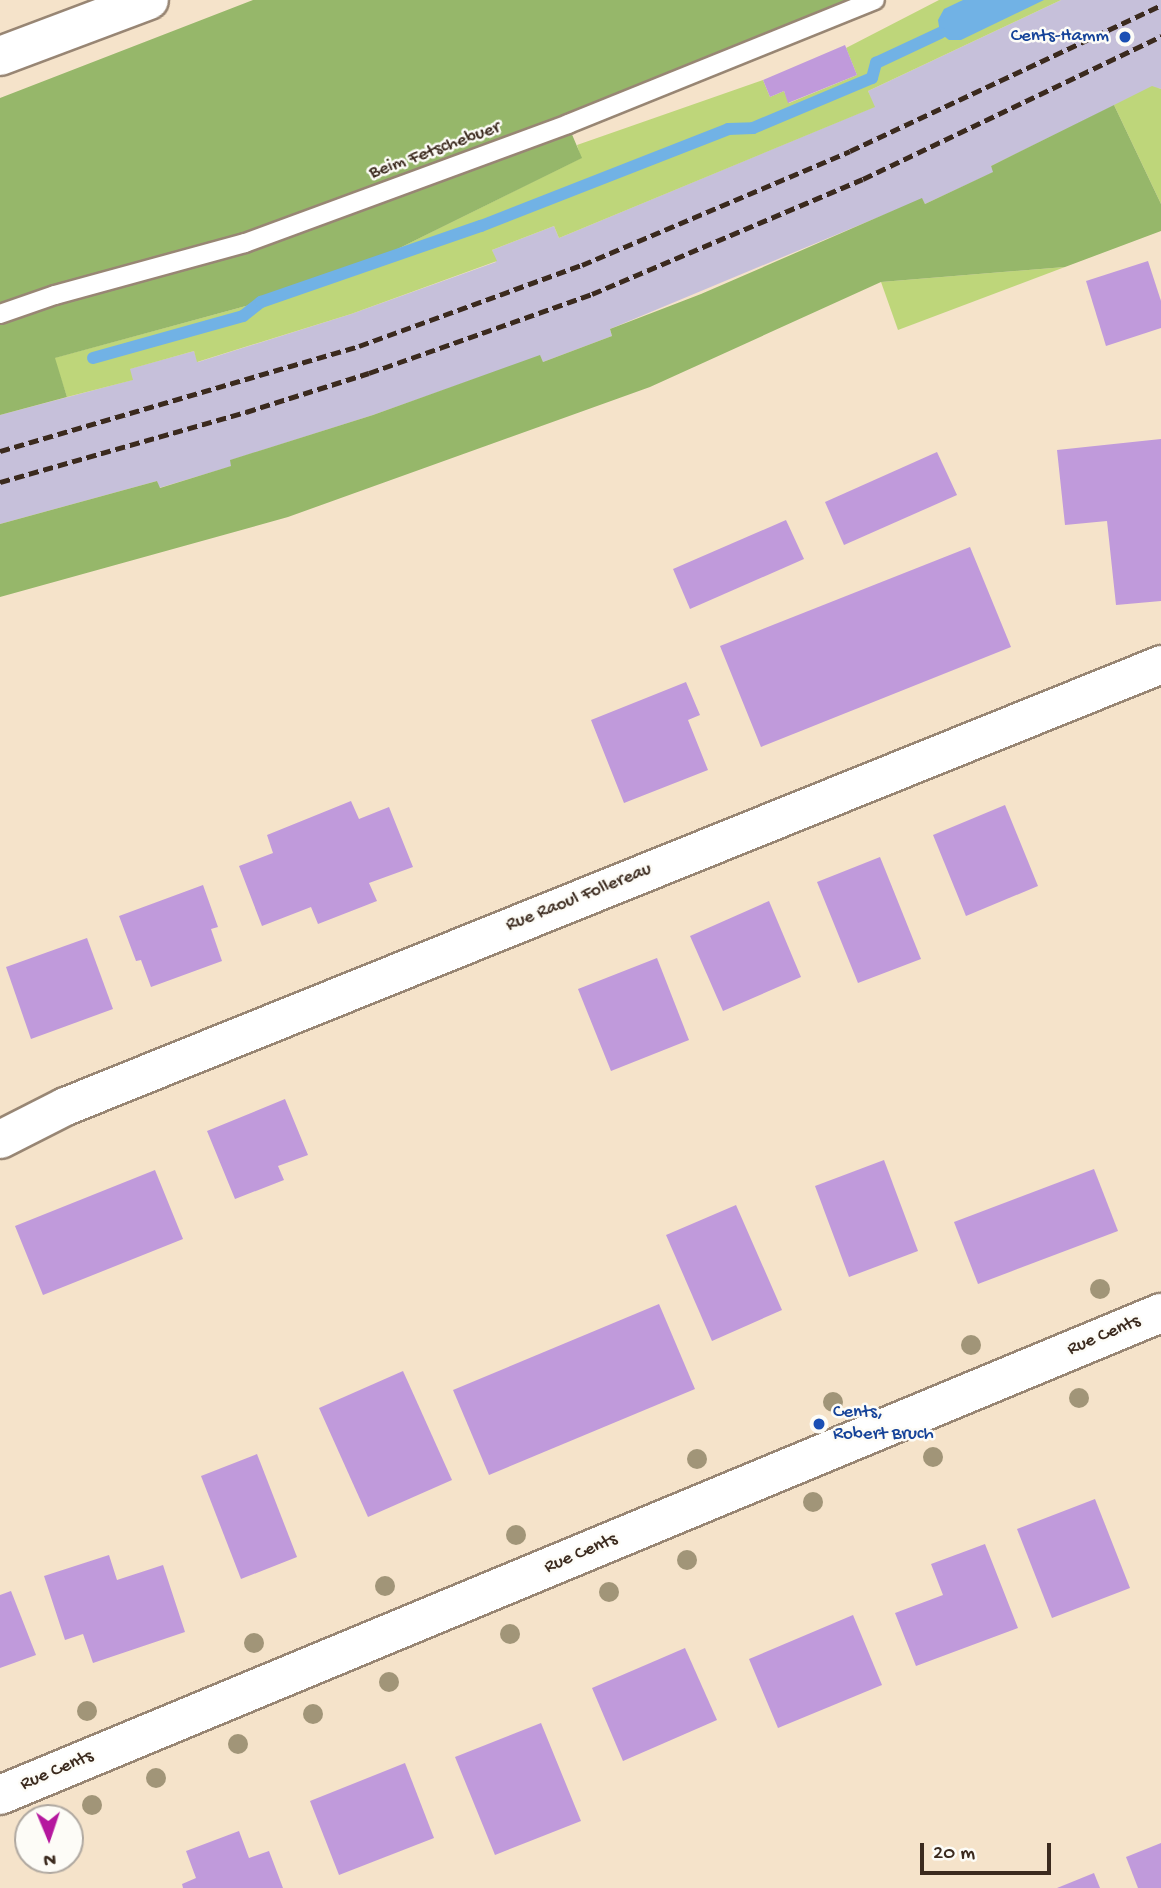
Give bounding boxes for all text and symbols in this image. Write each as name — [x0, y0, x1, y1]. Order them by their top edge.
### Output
place label: Cents-Hamm — [1011, 26, 1109, 48]
marker: Cents-Hamm — [1115, 27, 1135, 47]
street label: Beim Fetschebuer — [366, 117, 504, 185]
street label: Rue Raoul Follereau — [503, 858, 655, 938]
street label: Rue Cents — [1064, 1310, 1144, 1362]
place label: Cents, Robert Bruch — [833, 1402, 934, 1446]
marker: Cents, Robert Bruch — [811, 1416, 827, 1432]
street label: Rue Cents — [541, 1528, 621, 1580]
street label: Rue Cents — [17, 1745, 97, 1797]
north arrow — [14, 1804, 84, 1874]
scale bar — [923, 1828, 1054, 1872]
text: 20 m — [933, 1842, 975, 1867]
text: N — [43, 1847, 56, 1870]

